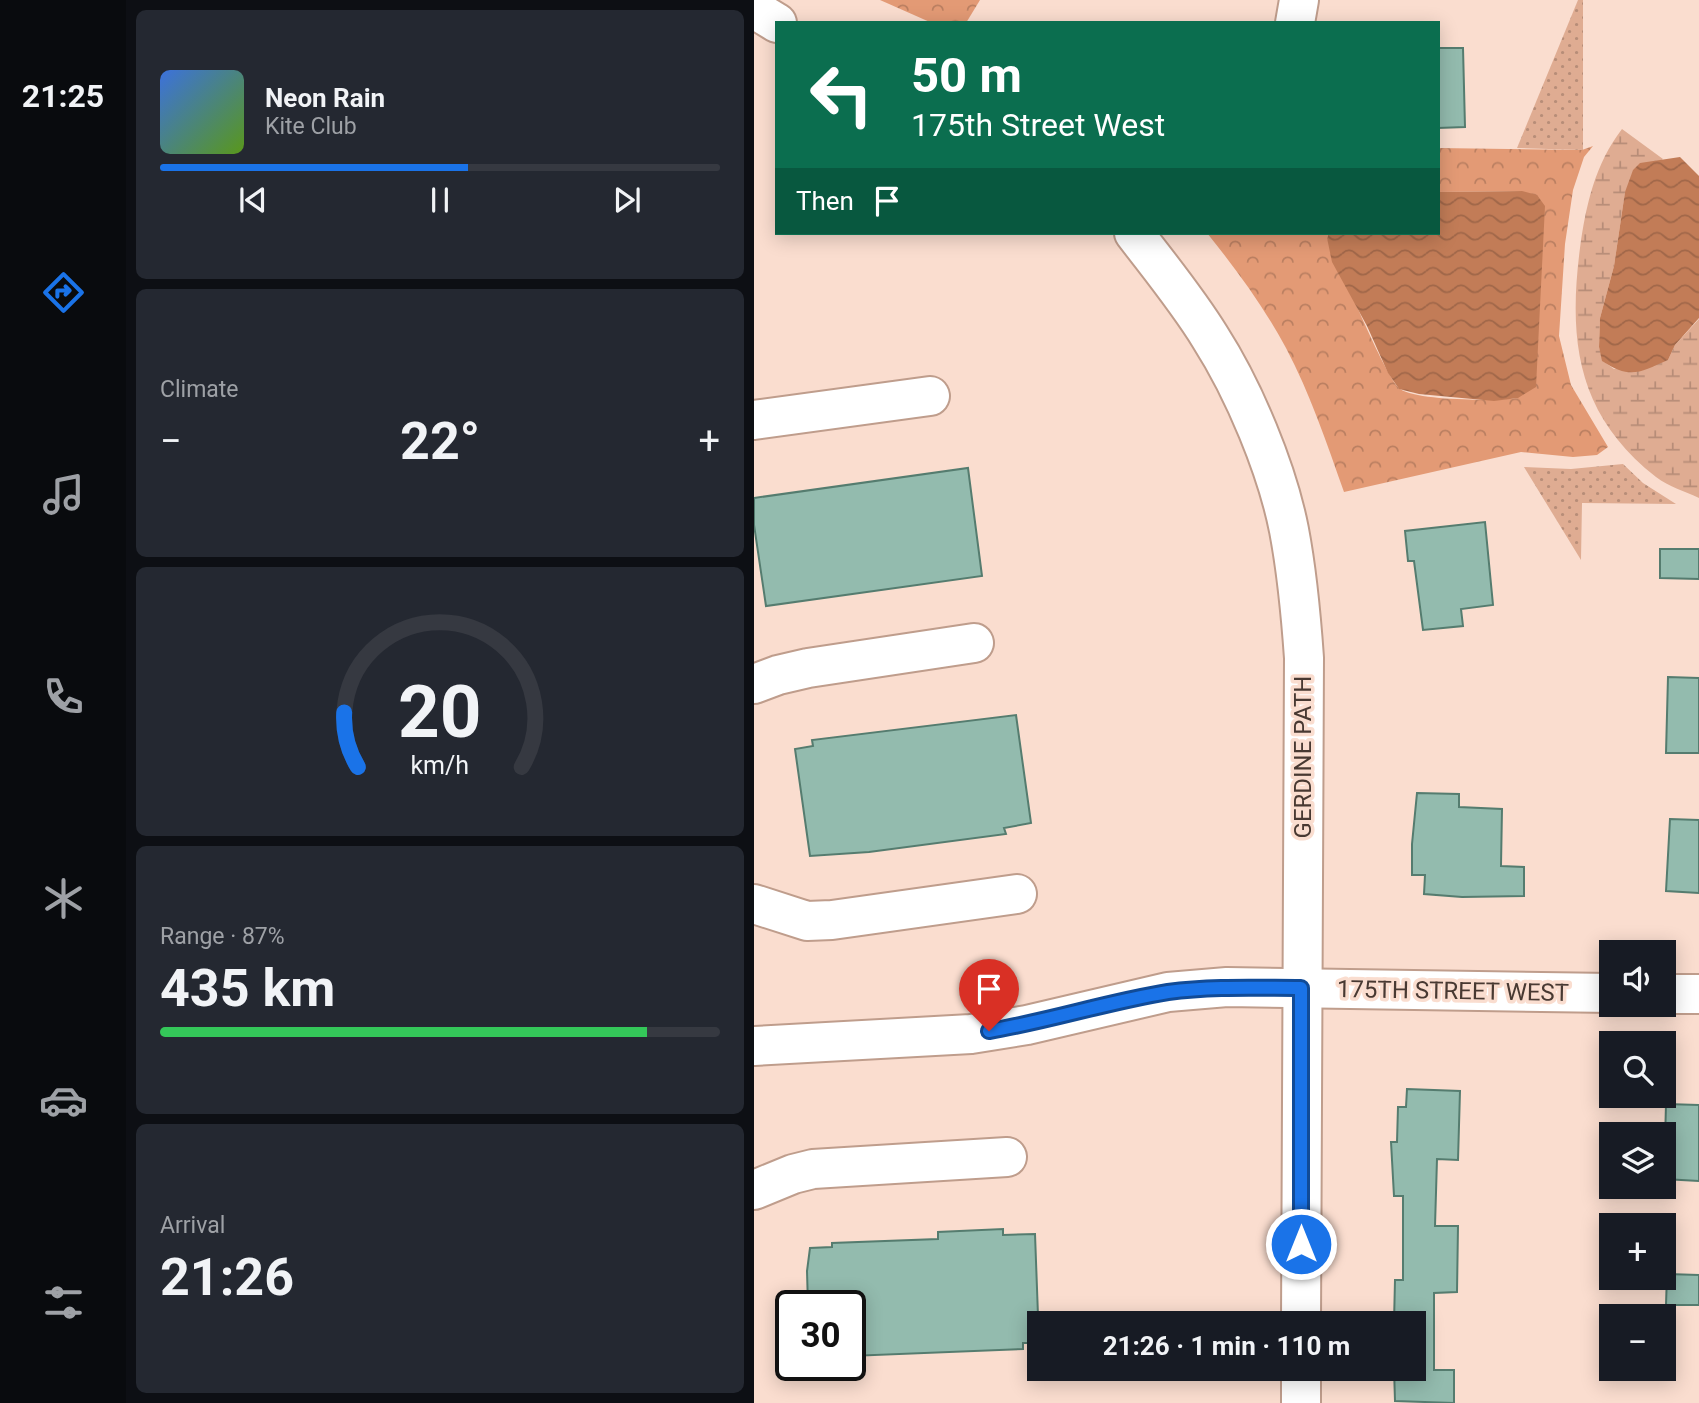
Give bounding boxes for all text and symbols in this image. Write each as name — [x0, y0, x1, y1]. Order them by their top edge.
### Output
text: 50 m — [911, 47, 1022, 104]
icon: left — [796, 49, 887, 140]
text: 21:25 — [22, 77, 104, 115]
text: Neon Rain — [265, 83, 385, 113]
text: 175th Street West — [911, 106, 1165, 144]
text: Kite Club — [265, 113, 357, 140]
icon: previous — [234, 181, 272, 219]
icon: pause — [421, 181, 459, 219]
icon: next — [608, 181, 646, 219]
icon: arrive — [868, 182, 906, 220]
text: Then — [796, 186, 854, 216]
icon: directions — [39, 268, 88, 317]
text: Climate — [160, 376, 239, 403]
text: 22° — [400, 411, 480, 472]
text: − — [160, 419, 182, 463]
text: + — [698, 419, 720, 463]
icon: music — [39, 470, 88, 519]
text: 20 — [398, 670, 482, 756]
icon: phone — [39, 672, 88, 721]
street label: GERDINE PATH — [1289, 676, 1317, 838]
text: km/h — [411, 751, 469, 780]
icon: climate — [39, 874, 88, 923]
text: Range · 87% — [160, 923, 285, 950]
map controls — [1599, 940, 1676, 1381]
button: sound — [1599, 940, 1676, 1017]
text: 435 km — [160, 958, 335, 1019]
pin — [959, 959, 1019, 1031]
icon: arrive — [970, 970, 1008, 1008]
street label: 175TH STREET WEST — [1337, 975, 1569, 1007]
button: search — [1599, 1031, 1676, 1108]
icon: car — [39, 1076, 88, 1125]
button: layers — [1599, 1122, 1676, 1199]
position arrow — [1264, 1207, 1338, 1281]
text: Arrival — [160, 1212, 225, 1239]
button: + — [1599, 1213, 1676, 1290]
text: 21:26 — [160, 1247, 294, 1308]
icon: filters — [39, 1278, 88, 1327]
speed limit sign: 30 — [775, 1290, 866, 1381]
button: − — [1599, 1304, 1676, 1381]
text: 21:26 · 1 min · 110 m — [1103, 1331, 1350, 1361]

